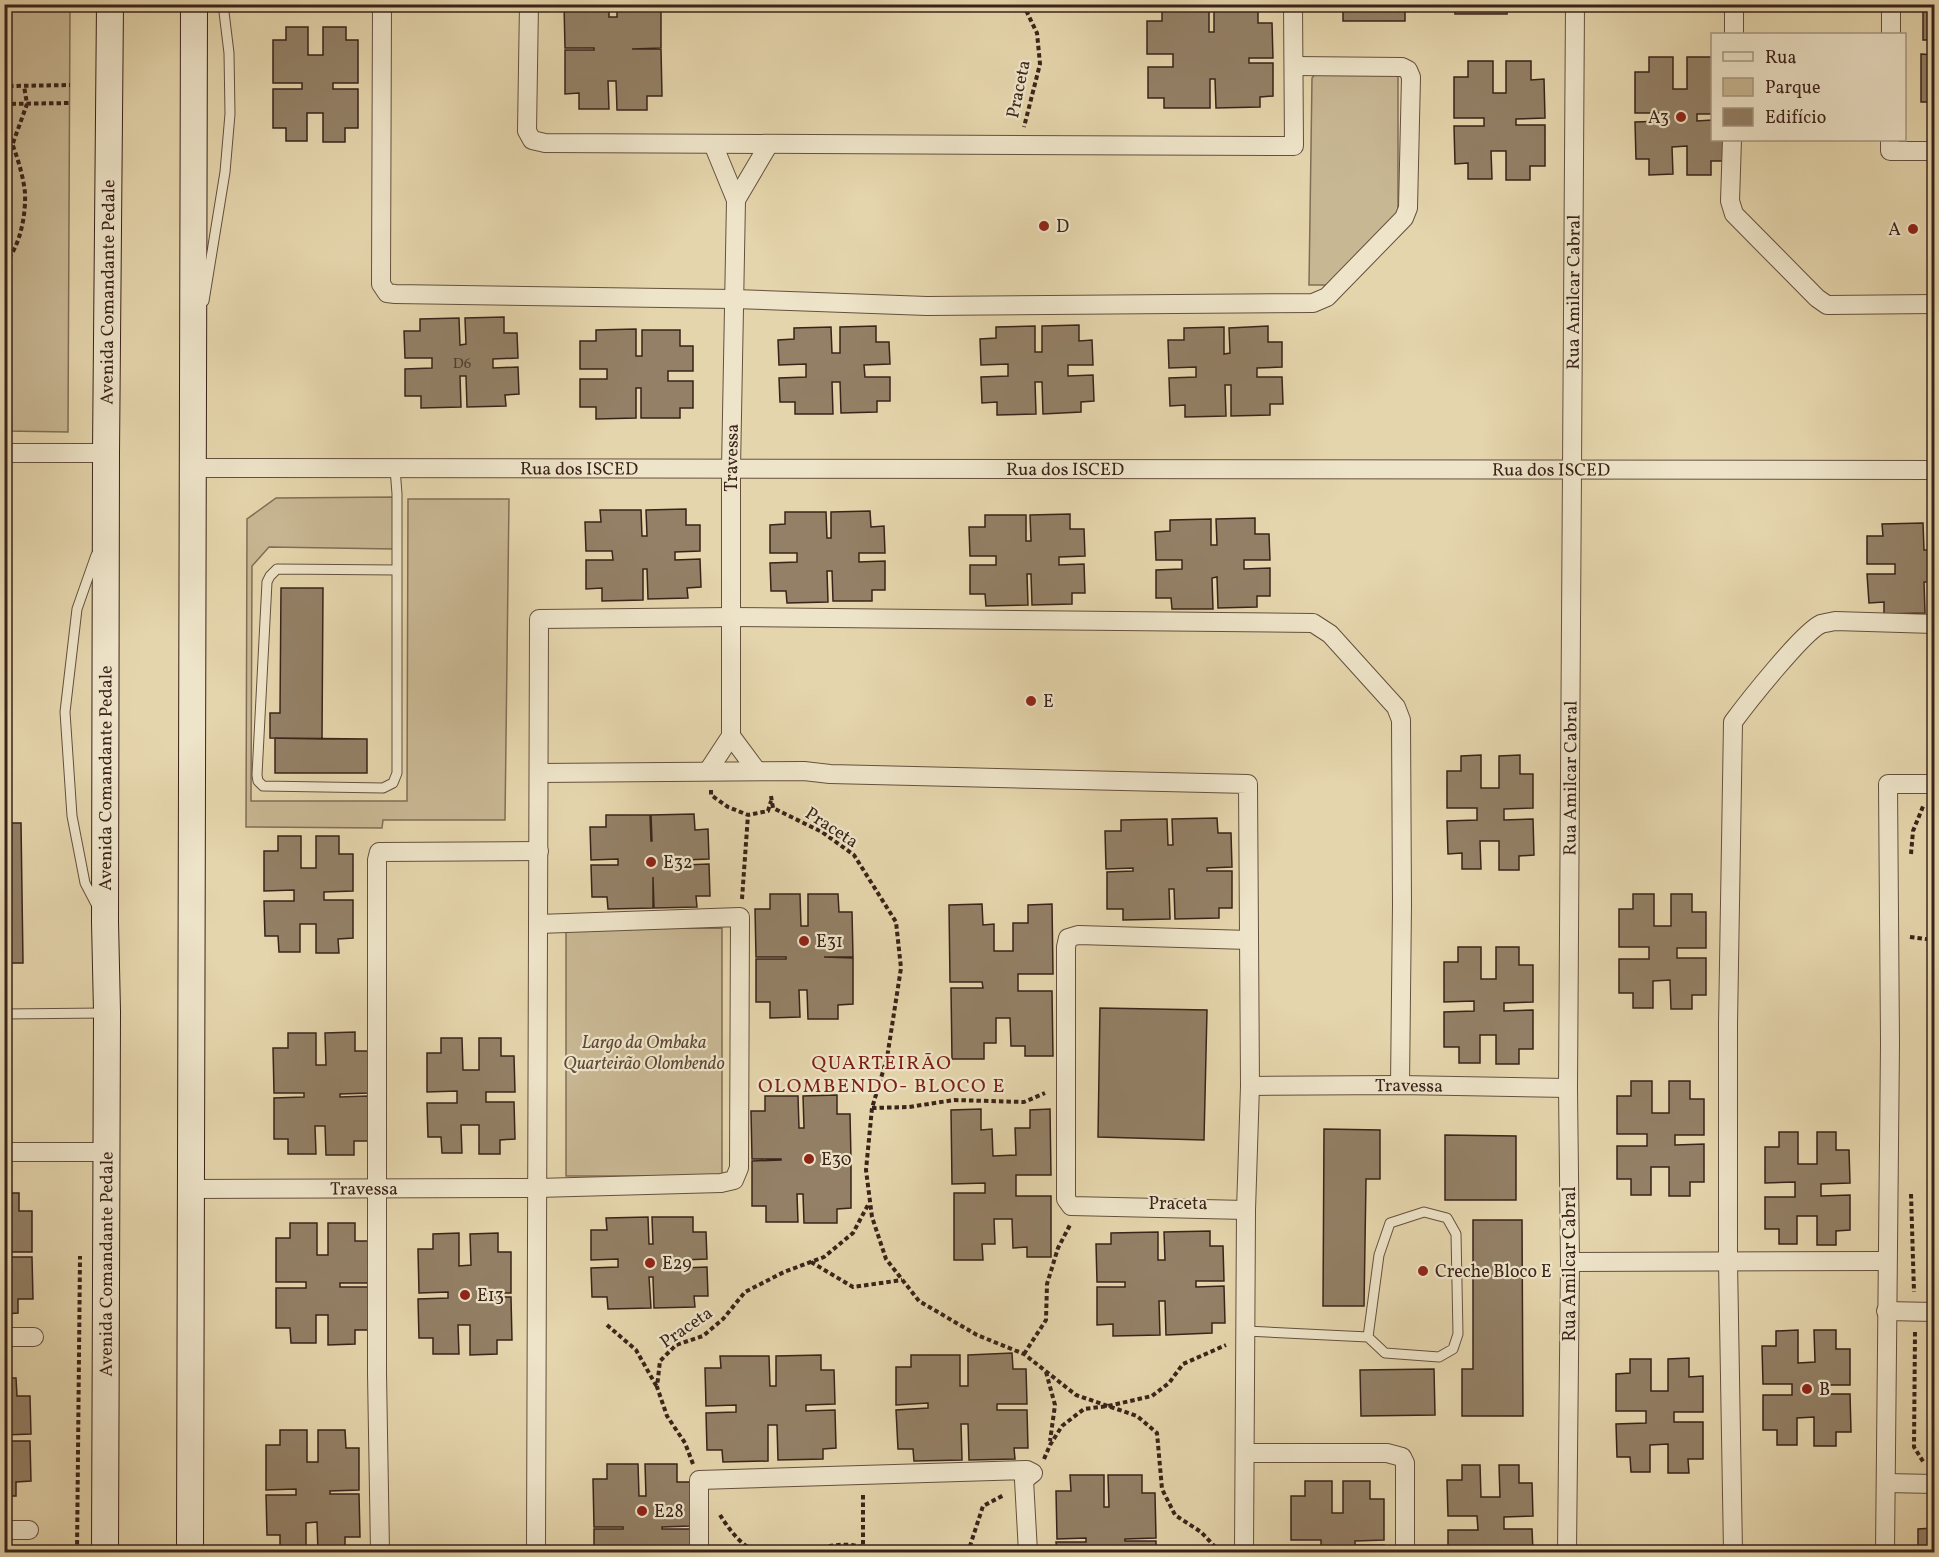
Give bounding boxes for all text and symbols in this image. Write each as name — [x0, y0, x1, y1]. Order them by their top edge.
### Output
legend — [1711, 33, 1906, 141]
text: Rua — [1765, 46, 1796, 71]
street label: Praceta — [1001, 58, 1038, 121]
text: Parque — [1765, 76, 1820, 101]
place label: A3 — [1648, 106, 1669, 131]
text: Edifício — [1765, 106, 1826, 131]
marker: A3 — [1674, 110, 1688, 124]
street label: Avenida Comandante Pedale — [95, 179, 122, 405]
street label: Rua Amilcar Cabral — [1562, 214, 1588, 370]
place label: D — [1056, 215, 1069, 240]
place label: A — [1888, 218, 1901, 243]
marker: D — [1037, 219, 1051, 233]
marker: A — [1906, 222, 1920, 236]
house number: D6 — [453, 354, 471, 375]
street label: Travessa — [720, 423, 746, 492]
street label: Rua dos ISCED — [520, 457, 638, 483]
street label: Rua dos ISCED — [1006, 458, 1124, 483]
street label: Rua dos ISCED — [1492, 458, 1610, 484]
street label: Avenida Comandante Pedale — [94, 665, 120, 891]
place label: E — [1043, 690, 1054, 715]
marker: E — [1024, 694, 1038, 708]
street label: Rua Amilcar Cabral — [1559, 700, 1585, 856]
street label: Praceta — [800, 802, 863, 855]
place label: E32 — [663, 851, 693, 876]
marker: E32 — [644, 855, 658, 869]
place label: E31 — [816, 930, 843, 955]
marker: E31 — [797, 934, 811, 948]
park label: Largo da Ombaka Quarteirão Olombendo — [563, 1031, 725, 1077]
district label: QUARTEIRÃO OLOMBENDO- BLOCO E — [758, 1050, 1006, 1101]
street label: Travessa — [1375, 1074, 1443, 1100]
place label: E30 — [821, 1148, 852, 1173]
street label: Avenida Comandante Pedale — [95, 1151, 120, 1377]
marker: E30 — [802, 1152, 816, 1166]
street label: Travessa — [330, 1177, 398, 1203]
street label: Rua Amilcar Cabral — [1558, 1186, 1583, 1342]
street label: Praceta — [1149, 1192, 1207, 1217]
place label: E29 — [662, 1252, 692, 1277]
marker: E29 — [643, 1256, 657, 1270]
place label: Creche Bloco E — [1435, 1260, 1552, 1285]
marker: Creche Bloco E — [1416, 1264, 1430, 1278]
place label: E13 — [477, 1284, 504, 1309]
marker: E13 — [458, 1288, 472, 1302]
street label: Praceta — [655, 1301, 718, 1355]
place label: B — [1819, 1378, 1830, 1403]
marker: B — [1800, 1382, 1814, 1396]
place label: E28 — [654, 1500, 684, 1525]
marker: E28 — [635, 1504, 649, 1518]

